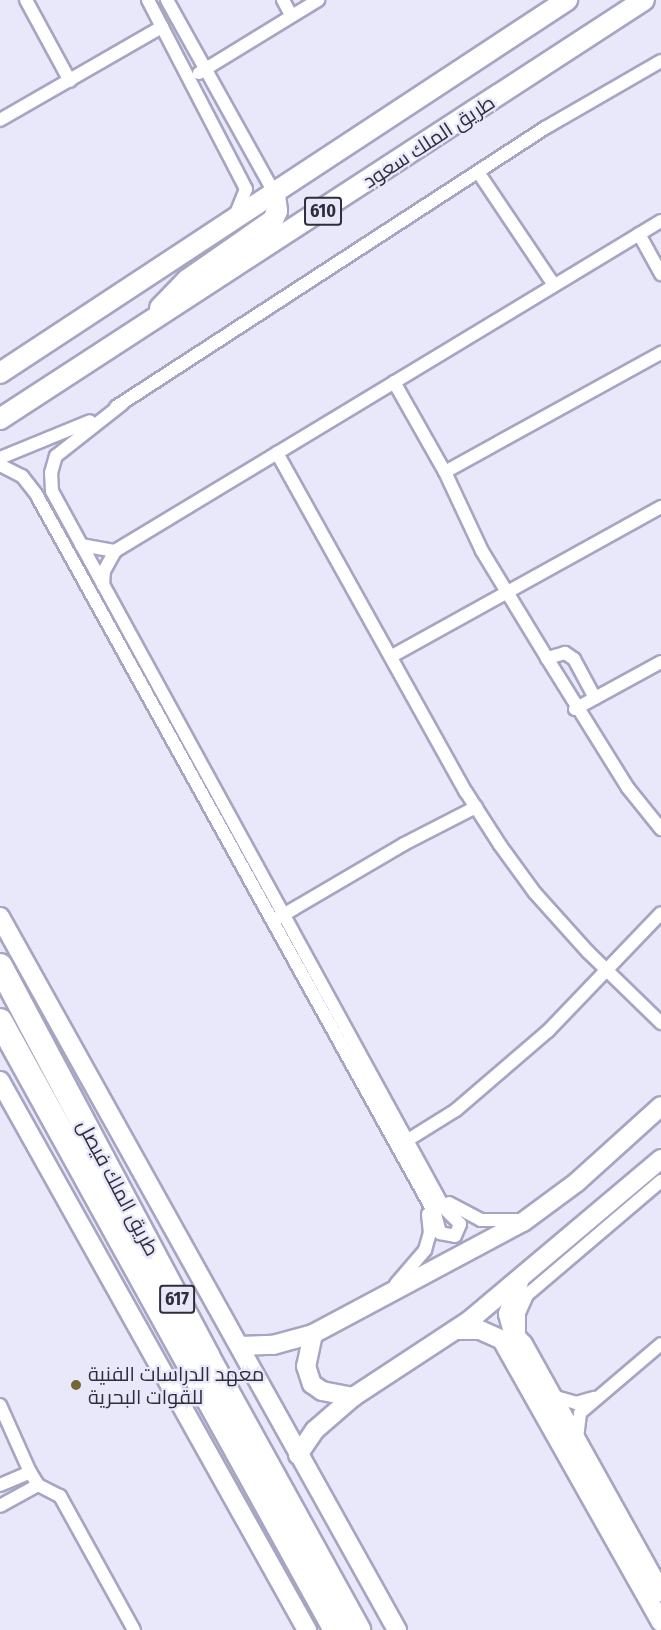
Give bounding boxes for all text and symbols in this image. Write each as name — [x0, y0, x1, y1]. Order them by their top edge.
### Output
street label: طريق الملك سعود — [359, 90, 499, 194]
road number: 610 — [304, 196, 342, 226]
street label: طريق الملك فيصل — [72, 1116, 164, 1260]
road number: 617 — [159, 1284, 195, 1314]
place label: معهد الدراسات الفنية للقوات البحرية — [88, 1362, 264, 1409]
marker: معهد الدراسات الفنية للقوات البحرية — [69, 1378, 83, 1392]

